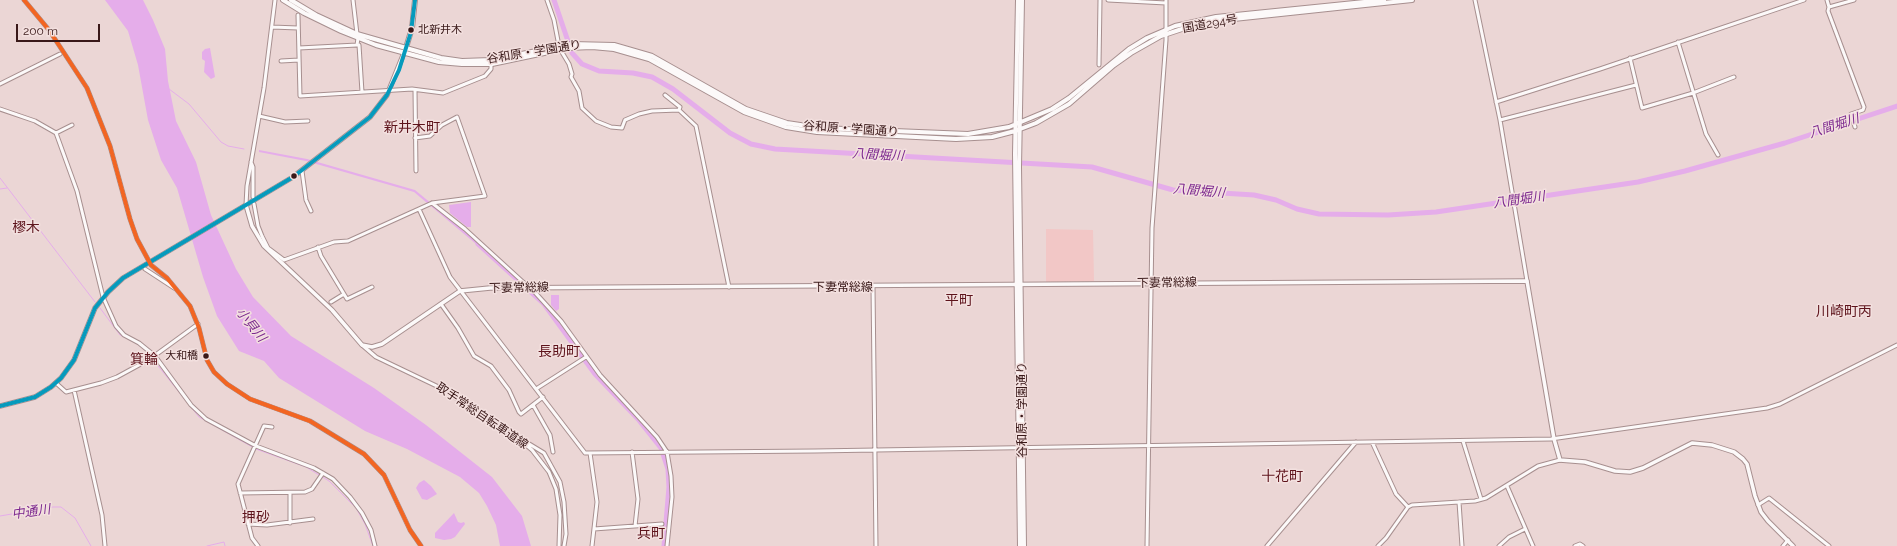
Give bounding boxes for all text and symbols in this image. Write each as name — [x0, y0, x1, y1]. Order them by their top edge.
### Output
street label: 国道294号 — [1181, 12, 1239, 36]
scale bar — [18, 16, 102, 42]
place label: 北新井木 — [418, 23, 462, 37]
text: 200 m — [23, 24, 58, 38]
marker: 北新井木 — [406, 25, 416, 35]
street label: 谷和原・学園通り — [485, 37, 583, 67]
water label: 八間堀川 — [1807, 111, 1861, 141]
street label: 谷和原・学園通り — [803, 118, 899, 140]
district label: 新井木町 — [384, 120, 440, 136]
water label: 八間堀川 — [852, 146, 904, 164]
unlabelled marker — [289, 171, 299, 181]
water label: 八間堀川 — [1172, 181, 1226, 201]
water label: 八間堀川 — [1492, 189, 1546, 211]
district label: 樛木 — [12, 220, 40, 236]
street label: 下妻常総線 — [1137, 275, 1197, 291]
street label: 下妻常総線 — [489, 280, 549, 296]
street label: 下妻常総線 — [813, 280, 873, 294]
district label: 平町 — [945, 293, 973, 309]
district label: 川崎町丙 — [1816, 304, 1872, 320]
water label: 小貝川 — [233, 305, 269, 345]
district label: 長助町 — [538, 344, 580, 360]
place label: 大和橋 — [165, 349, 198, 363]
marker: 大和橋 — [201, 351, 211, 361]
district label: 箕輪 — [130, 352, 158, 368]
street label: 谷和原・学園通り — [1015, 362, 1029, 458]
street label: 取手常総自転車道線 — [433, 380, 531, 452]
district label: 十花町 — [1261, 469, 1303, 485]
water label: 中通川 — [11, 502, 51, 522]
district label: 押砂 — [242, 510, 270, 526]
district label: 兵町 — [637, 526, 665, 542]

